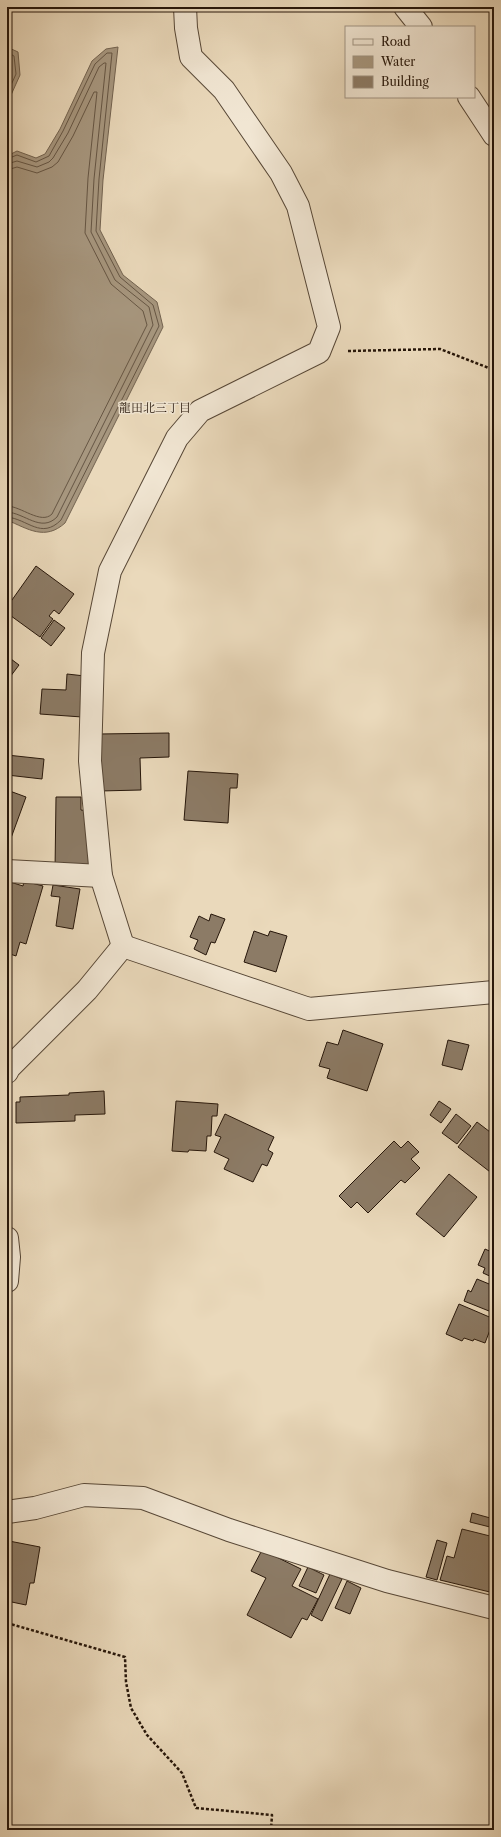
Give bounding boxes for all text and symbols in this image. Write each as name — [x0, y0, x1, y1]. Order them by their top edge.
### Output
legend — [345, 26, 475, 98]
text: Road — [381, 34, 411, 49]
text: Water — [380, 54, 415, 69]
text: Building — [381, 74, 429, 89]
district label: 龍田北三丁目 — [119, 400, 191, 415]

